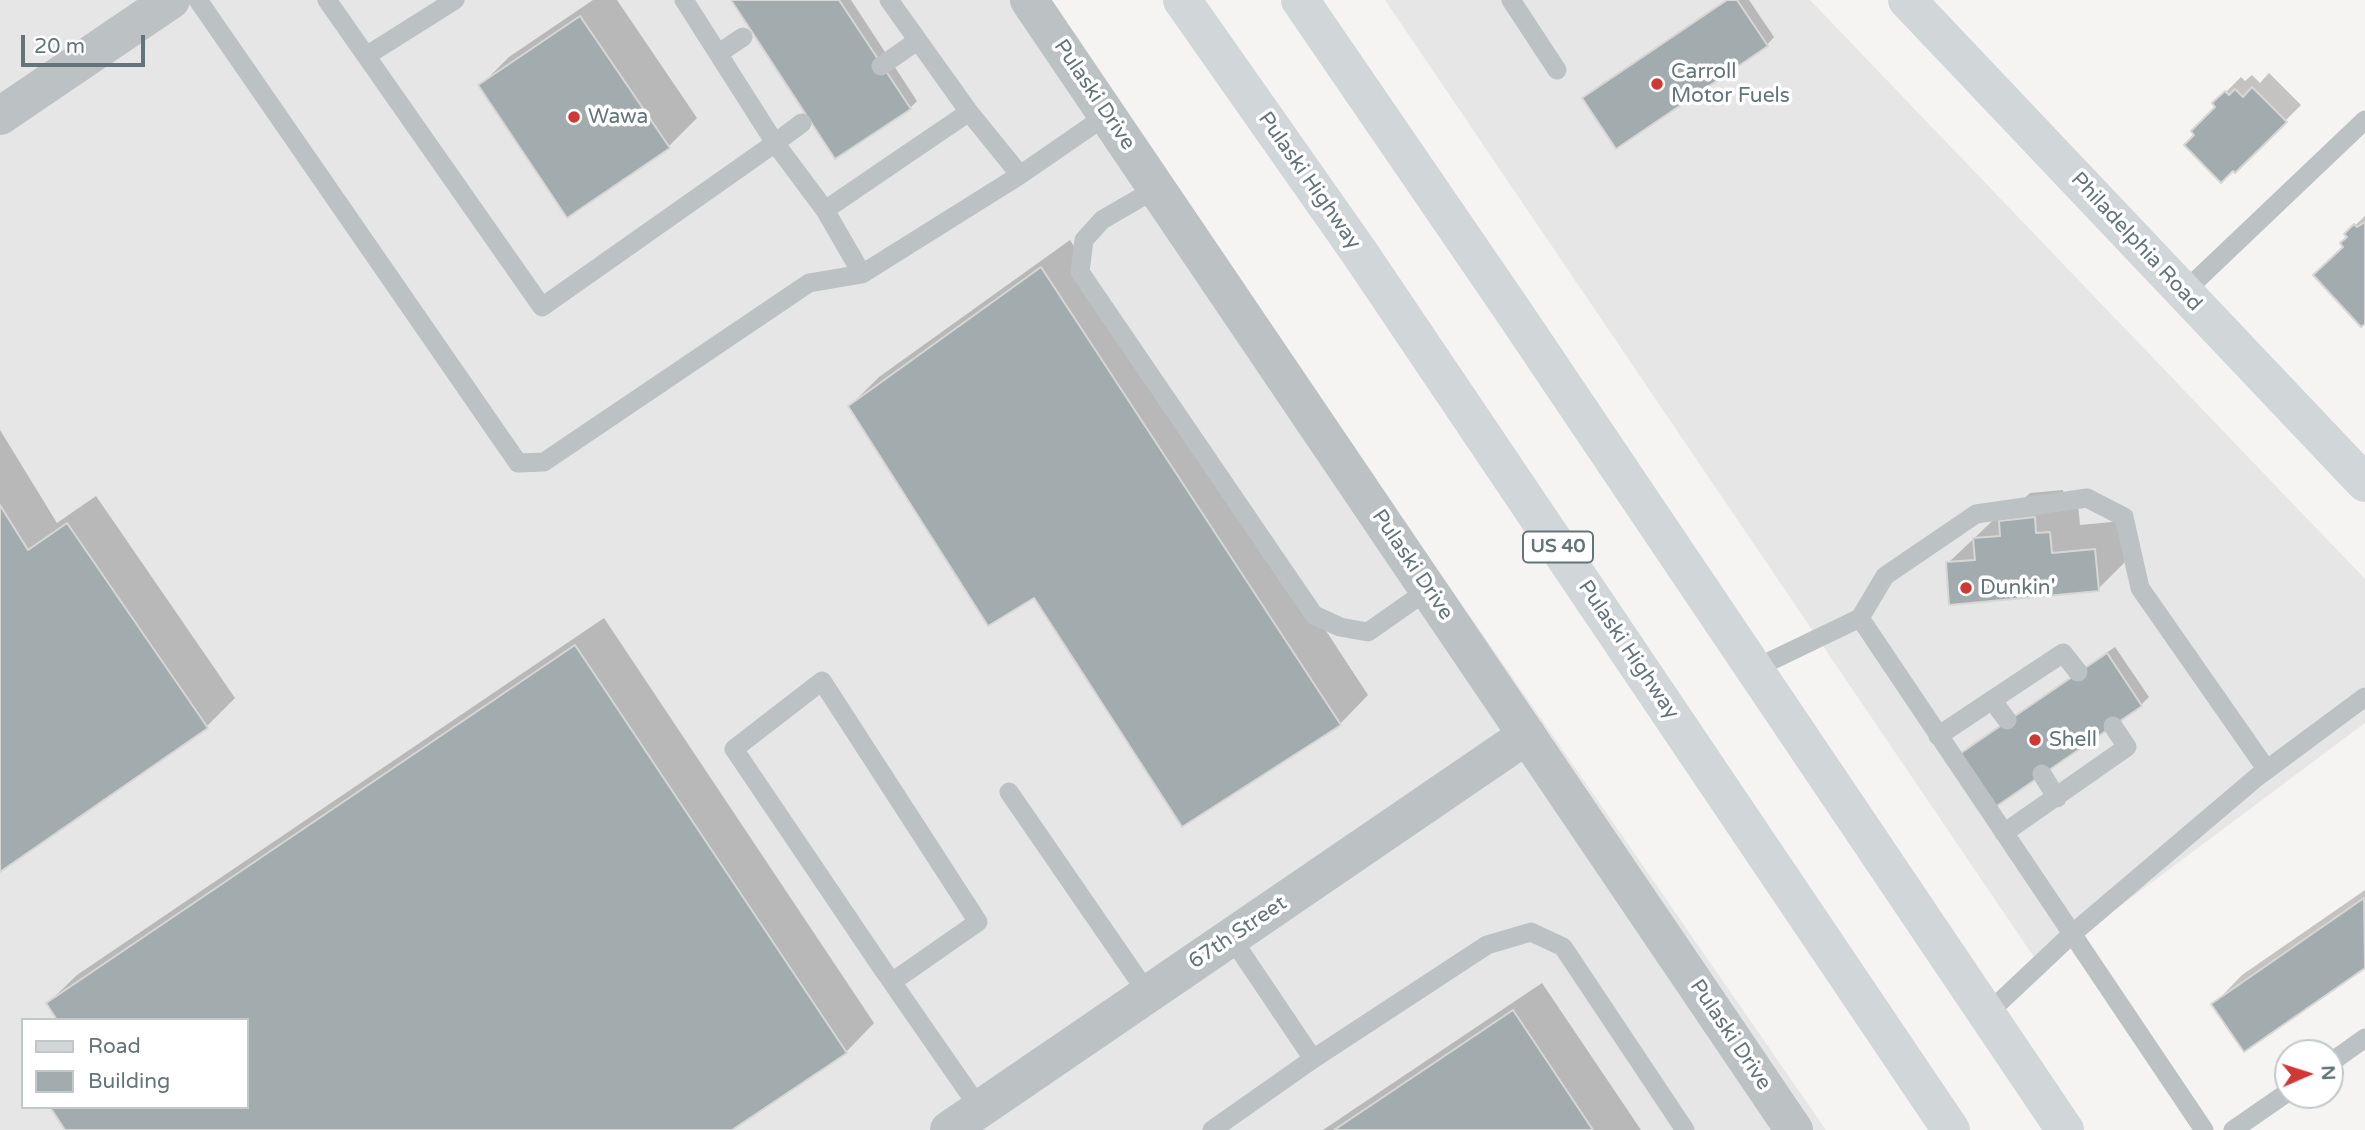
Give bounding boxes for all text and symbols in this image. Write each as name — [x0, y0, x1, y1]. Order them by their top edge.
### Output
scale bar — [24, 21, 149, 65]
text: 20 m — [34, 34, 85, 59]
street label: Pulaski Drive — [1048, 35, 1140, 155]
place label: Carroll Motor Fuels — [1671, 59, 1790, 109]
marker: Carroll Motor Fuels — [1649, 76, 1665, 92]
place label: Wawa — [588, 104, 648, 130]
street label: Pulaski Highway — [1252, 107, 1366, 255]
marker: Wawa — [566, 109, 582, 125]
street label: Philadelphia Road — [2065, 167, 2207, 317]
street label: Pulaski Drive — [1366, 505, 1458, 625]
road number: US 40 — [1523, 532, 1593, 562]
place label: Dunkin' — [1980, 575, 2055, 601]
street label: Pulaski Highway — [1572, 576, 1684, 724]
marker: Dunkin' — [1958, 580, 1974, 596]
place label: Shell — [2049, 727, 2097, 753]
marker: Shell — [2027, 732, 2043, 748]
street label: 67th Street — [1184, 891, 1292, 975]
street label: Pulaski Drive — [1684, 975, 1776, 1095]
legend — [21, 1018, 248, 1109]
text: Road — [88, 1034, 141, 1059]
north arrow — [2274, 1039, 2344, 1109]
text: N — [2317, 1065, 2339, 1081]
text: Building — [88, 1069, 170, 1094]

